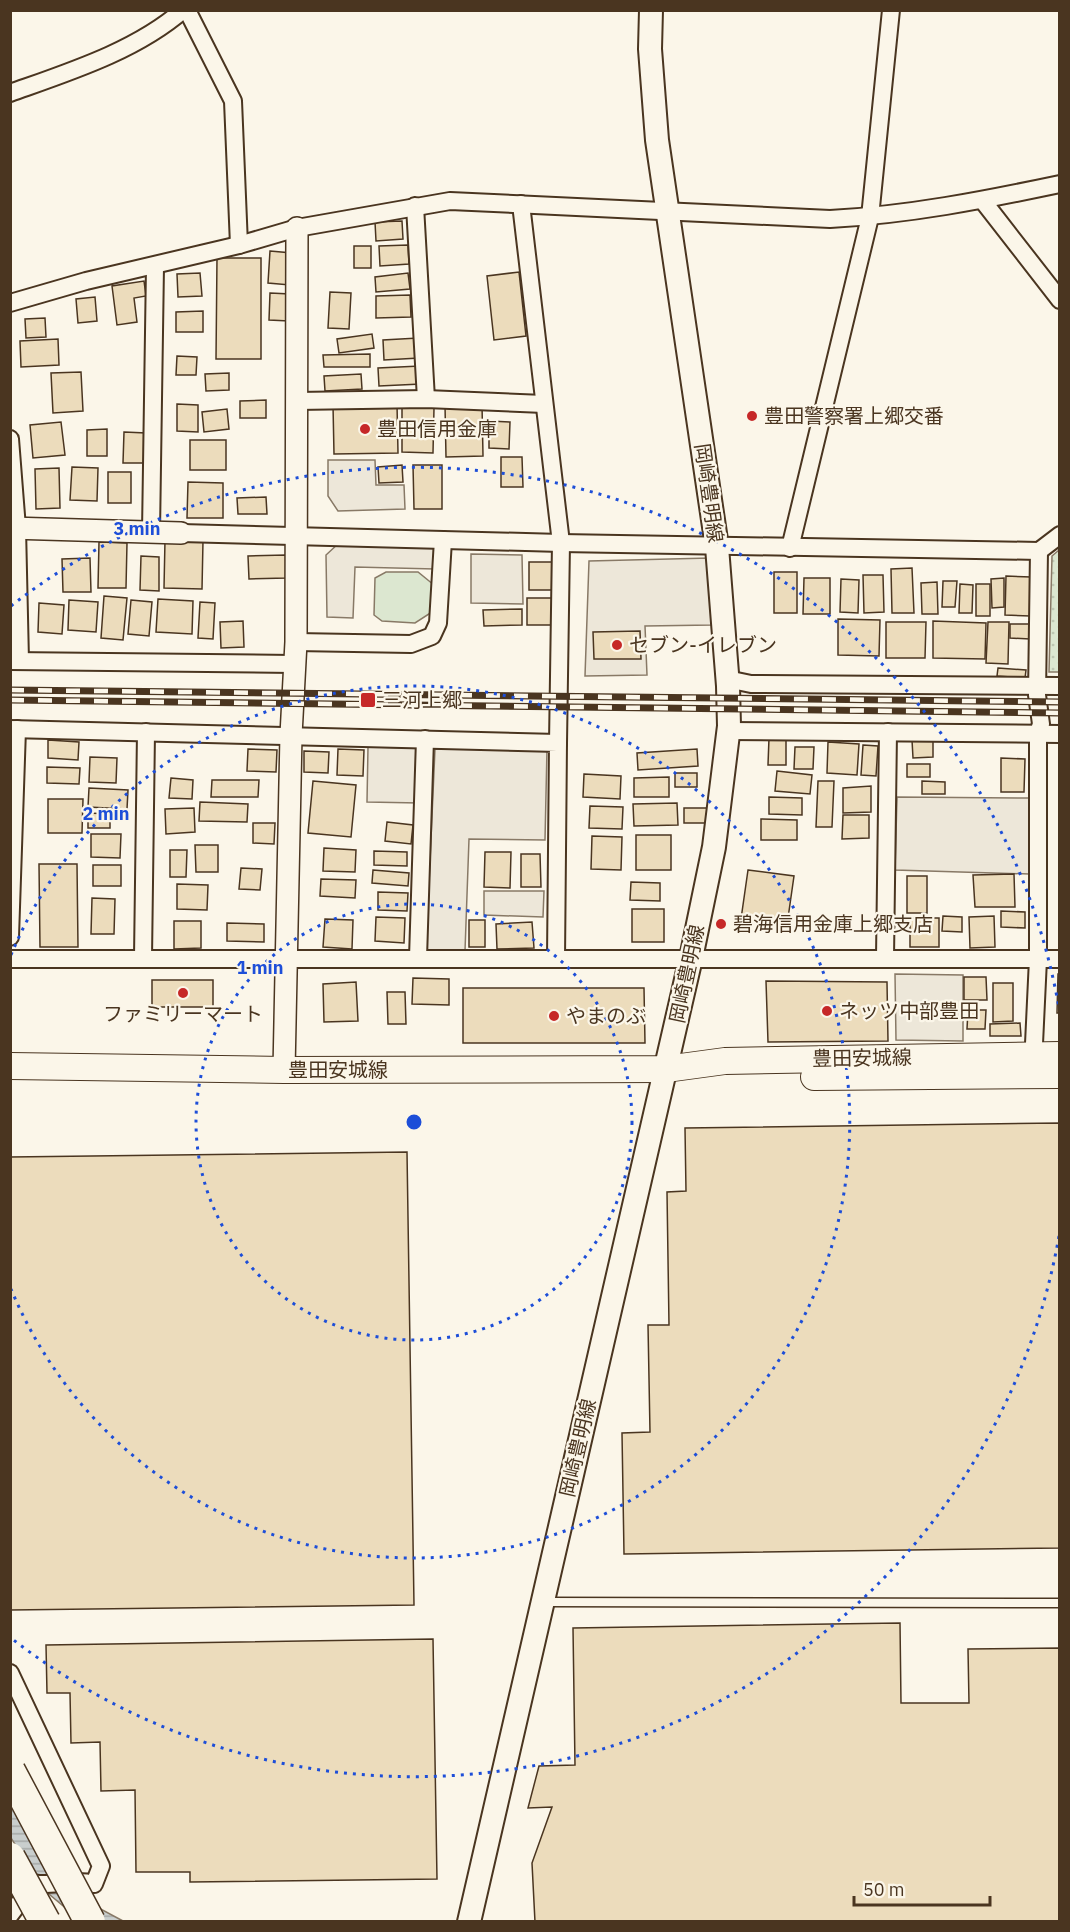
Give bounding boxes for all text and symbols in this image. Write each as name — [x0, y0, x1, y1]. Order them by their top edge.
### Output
place label: 豊田警察署上郷交番 — [764, 402, 944, 429]
marker: 豊田警察署上郷交番 — [745, 409, 759, 423]
place label: 豊田信用金庫 — [377, 415, 497, 442]
marker: 豊田信用金庫 — [358, 422, 372, 436]
street label: 岡崎豊明線 — [689, 442, 730, 544]
text: 3 min — [113, 517, 161, 540]
place label: セブン-イレブン — [629, 631, 777, 658]
marker: セブン-イレブン — [610, 638, 624, 652]
place label: 三河上郷 — [382, 686, 462, 713]
marker: 三河上郷 — [359, 691, 377, 709]
text: 2 min — [82, 802, 130, 825]
place label: 碧海信用金庫上郷支店 — [733, 910, 933, 937]
marker: 碧海信用金庫上郷支店 — [714, 917, 728, 931]
street label: 岡崎豊明線 — [663, 922, 710, 1026]
text: 1 min — [236, 956, 284, 979]
marker: ファミリーマート — [176, 986, 190, 1000]
place label: ネッツ中部豊田 — [839, 997, 979, 1024]
place label: ファミリーマート — [103, 1000, 263, 1027]
place label: やまのぶ — [566, 1002, 646, 1029]
marker: ネッツ中部豊田 — [820, 1004, 834, 1018]
marker: やまのぶ — [547, 1009, 561, 1023]
street label: 豊田安城線 — [812, 1043, 912, 1072]
street label: 豊田安城線 — [288, 1056, 388, 1083]
centre of rings — [404, 1112, 424, 1132]
street label: 岡崎豊明線 — [553, 1396, 602, 1500]
scale bar — [854, 1869, 990, 1907]
text: 50 m — [863, 1878, 905, 1901]

